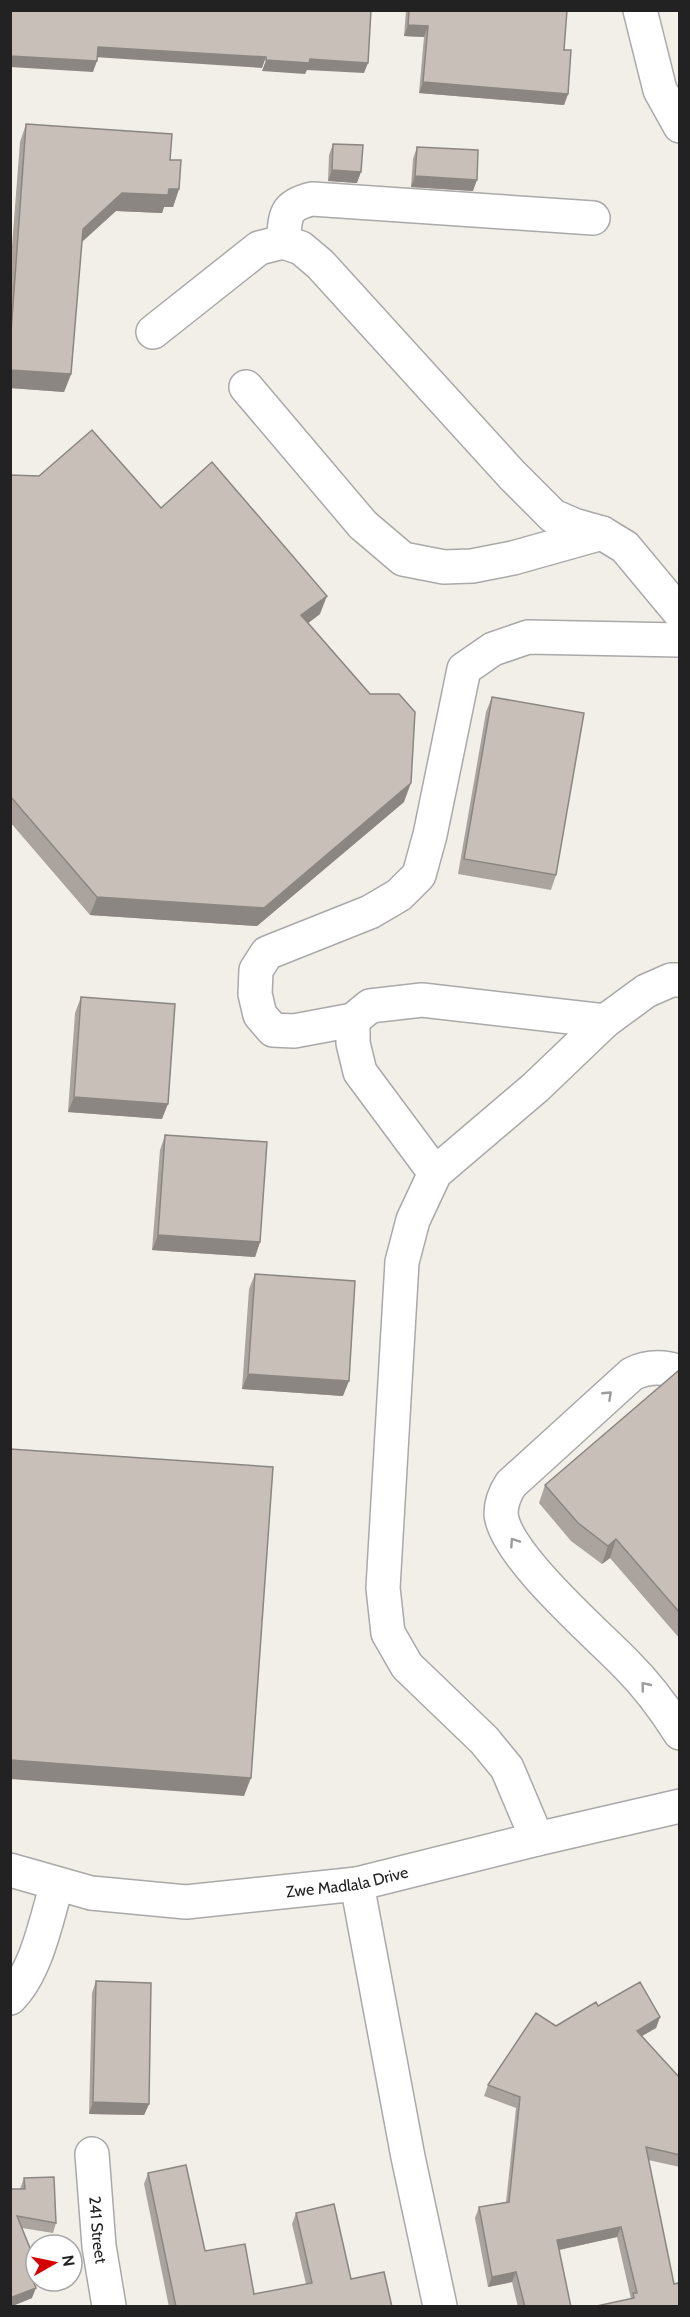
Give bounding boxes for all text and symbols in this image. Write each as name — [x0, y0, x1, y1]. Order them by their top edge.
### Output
one-way arrow — [601, 1391, 612, 1402]
one-way arrow — [510, 1538, 521, 1549]
one-way arrow — [641, 1682, 652, 1693]
street label: Zwe Madlala Drive — [285, 1863, 410, 1901]
street label: 241 Street — [85, 2195, 111, 2266]
north arrow — [24, 2233, 84, 2293]
text: N — [58, 2254, 79, 2268]

